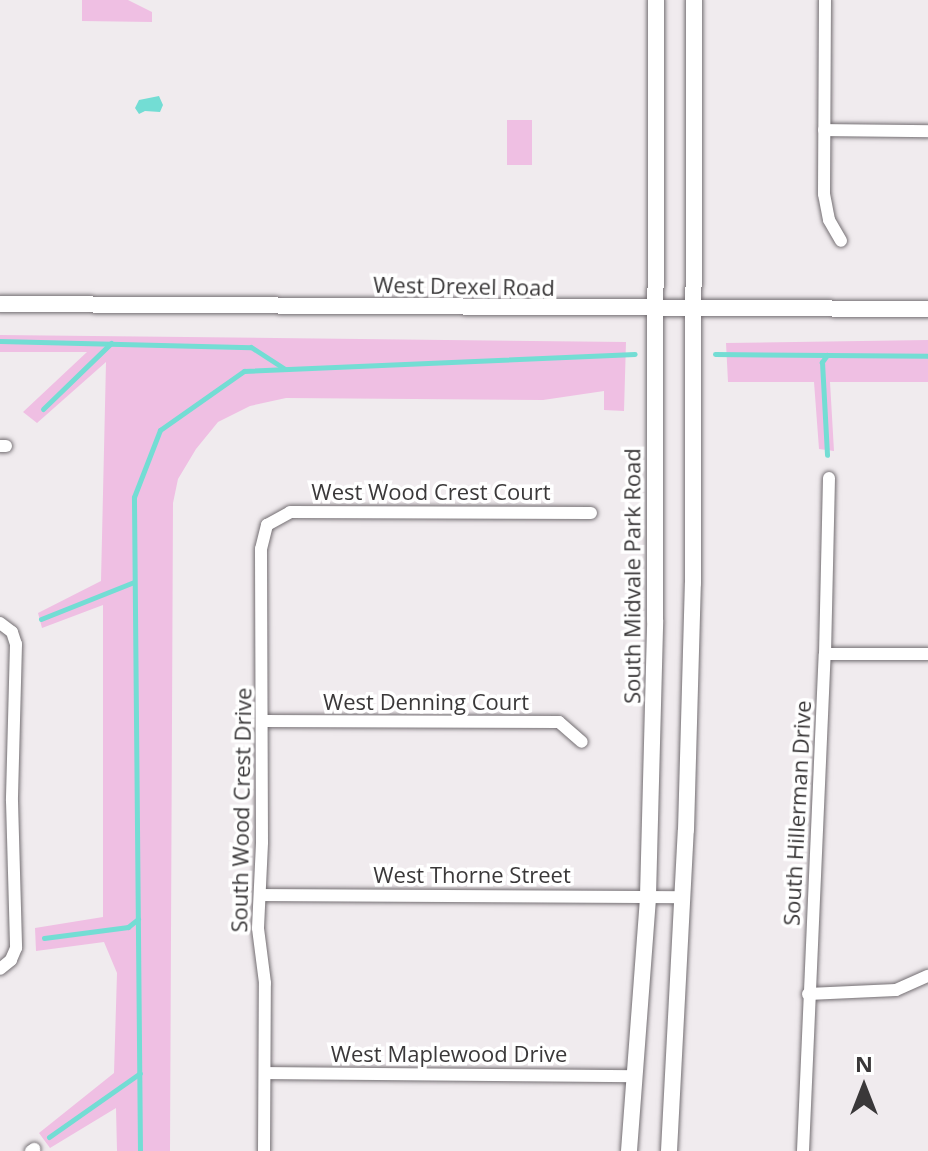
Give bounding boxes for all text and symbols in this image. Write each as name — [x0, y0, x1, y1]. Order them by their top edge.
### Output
street label: West Drexel Road — [373, 271, 555, 301]
street label: South Midvale Park Road — [619, 448, 645, 704]
street label: West Wood Crest Court — [311, 479, 551, 505]
street label: South Wood Crest Drive — [226, 687, 256, 933]
street label: West Denning Court — [323, 689, 529, 715]
street label: South Hillerman Drive — [778, 700, 816, 926]
street label: West Thorne Street — [373, 862, 571, 888]
street label: West Maplewood Drive — [331, 1041, 567, 1067]
north arrow — [824, 1047, 904, 1127]
text: N — [855, 1048, 873, 1078]

